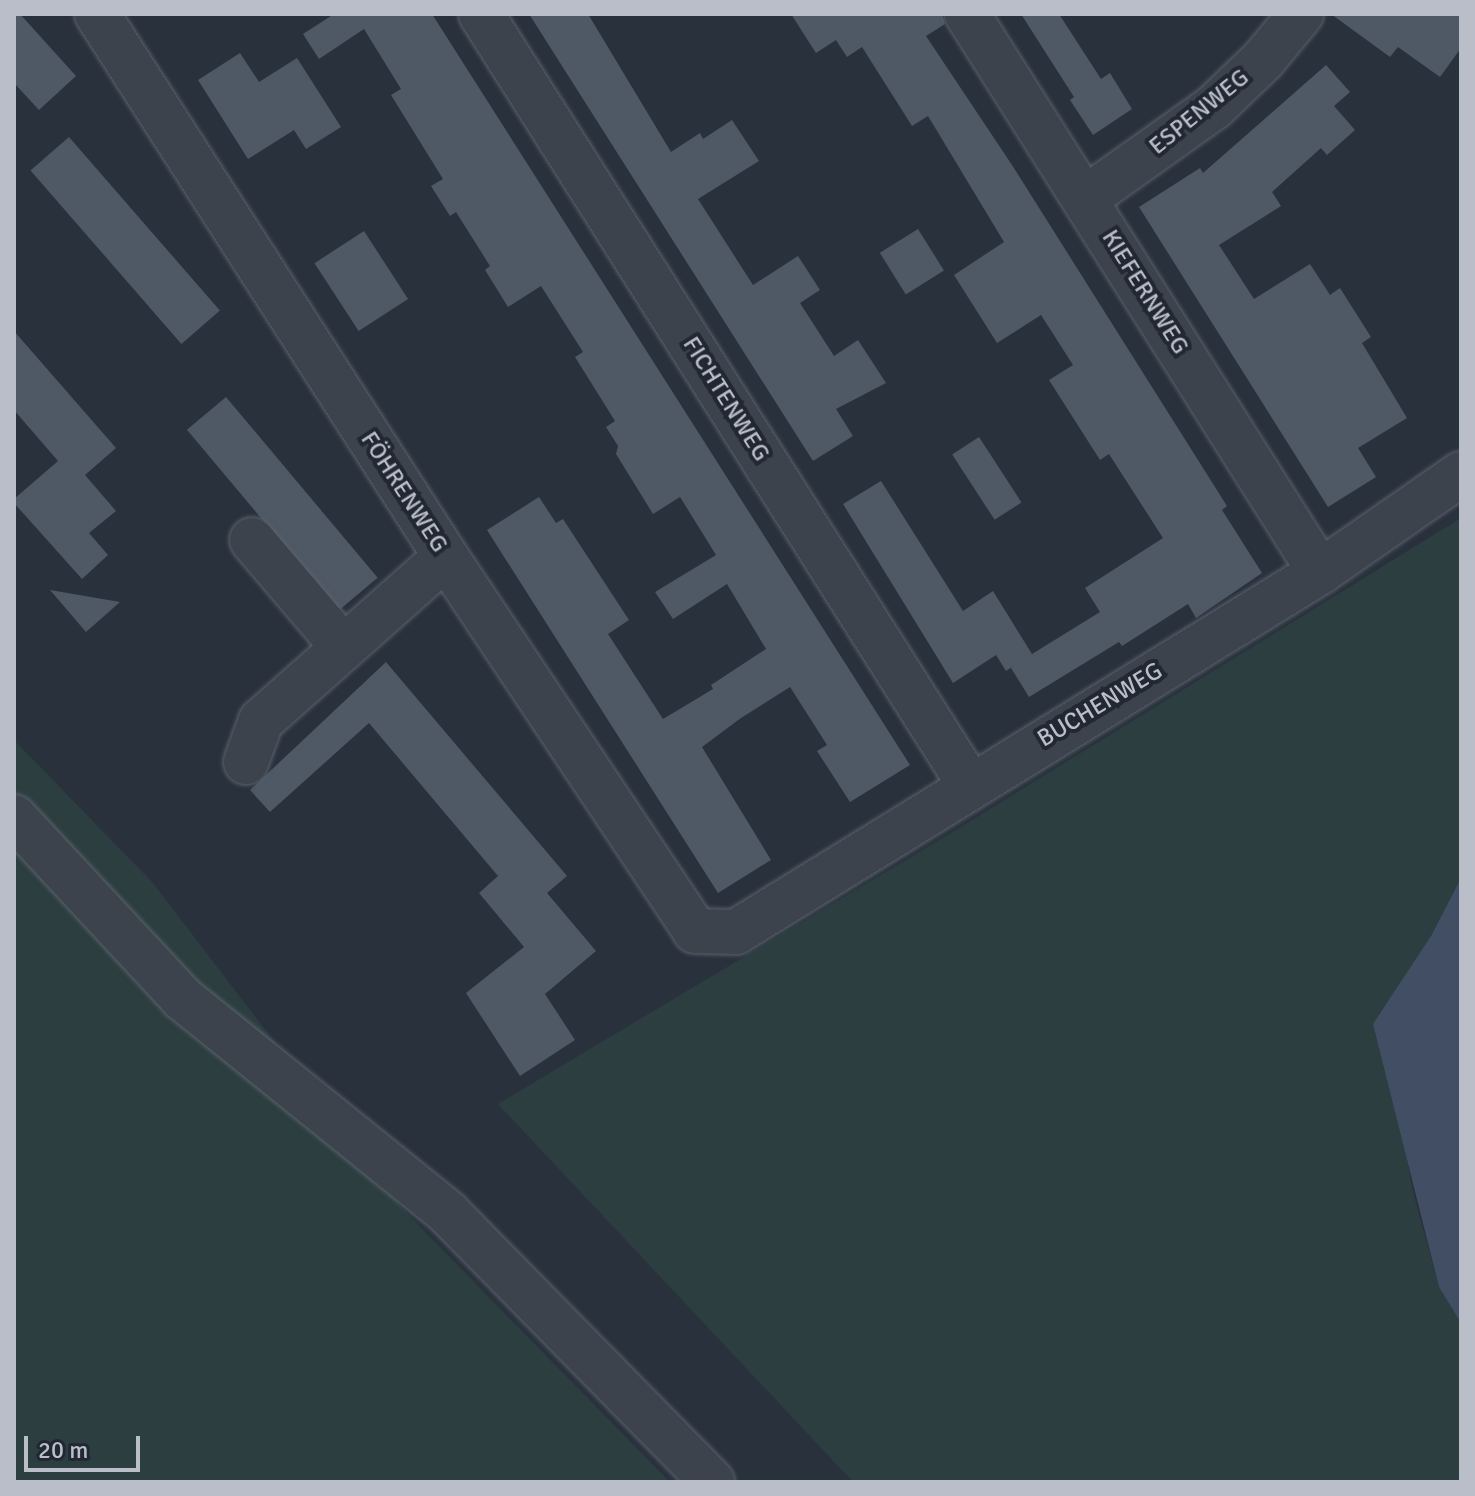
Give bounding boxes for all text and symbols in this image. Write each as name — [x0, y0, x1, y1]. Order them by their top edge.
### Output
street label: ESPENWEG — [1143, 63, 1255, 161]
street label: KIEFERNWEG — [1095, 225, 1195, 359]
street label: FICHTENWEG — [676, 332, 776, 466]
street label: FÖHRENWEG — [354, 426, 454, 558]
street label: BUCHENWEG — [1033, 657, 1167, 753]
scale bar — [28, 1420, 144, 1470]
text: 20 m — [38, 1435, 88, 1465]

